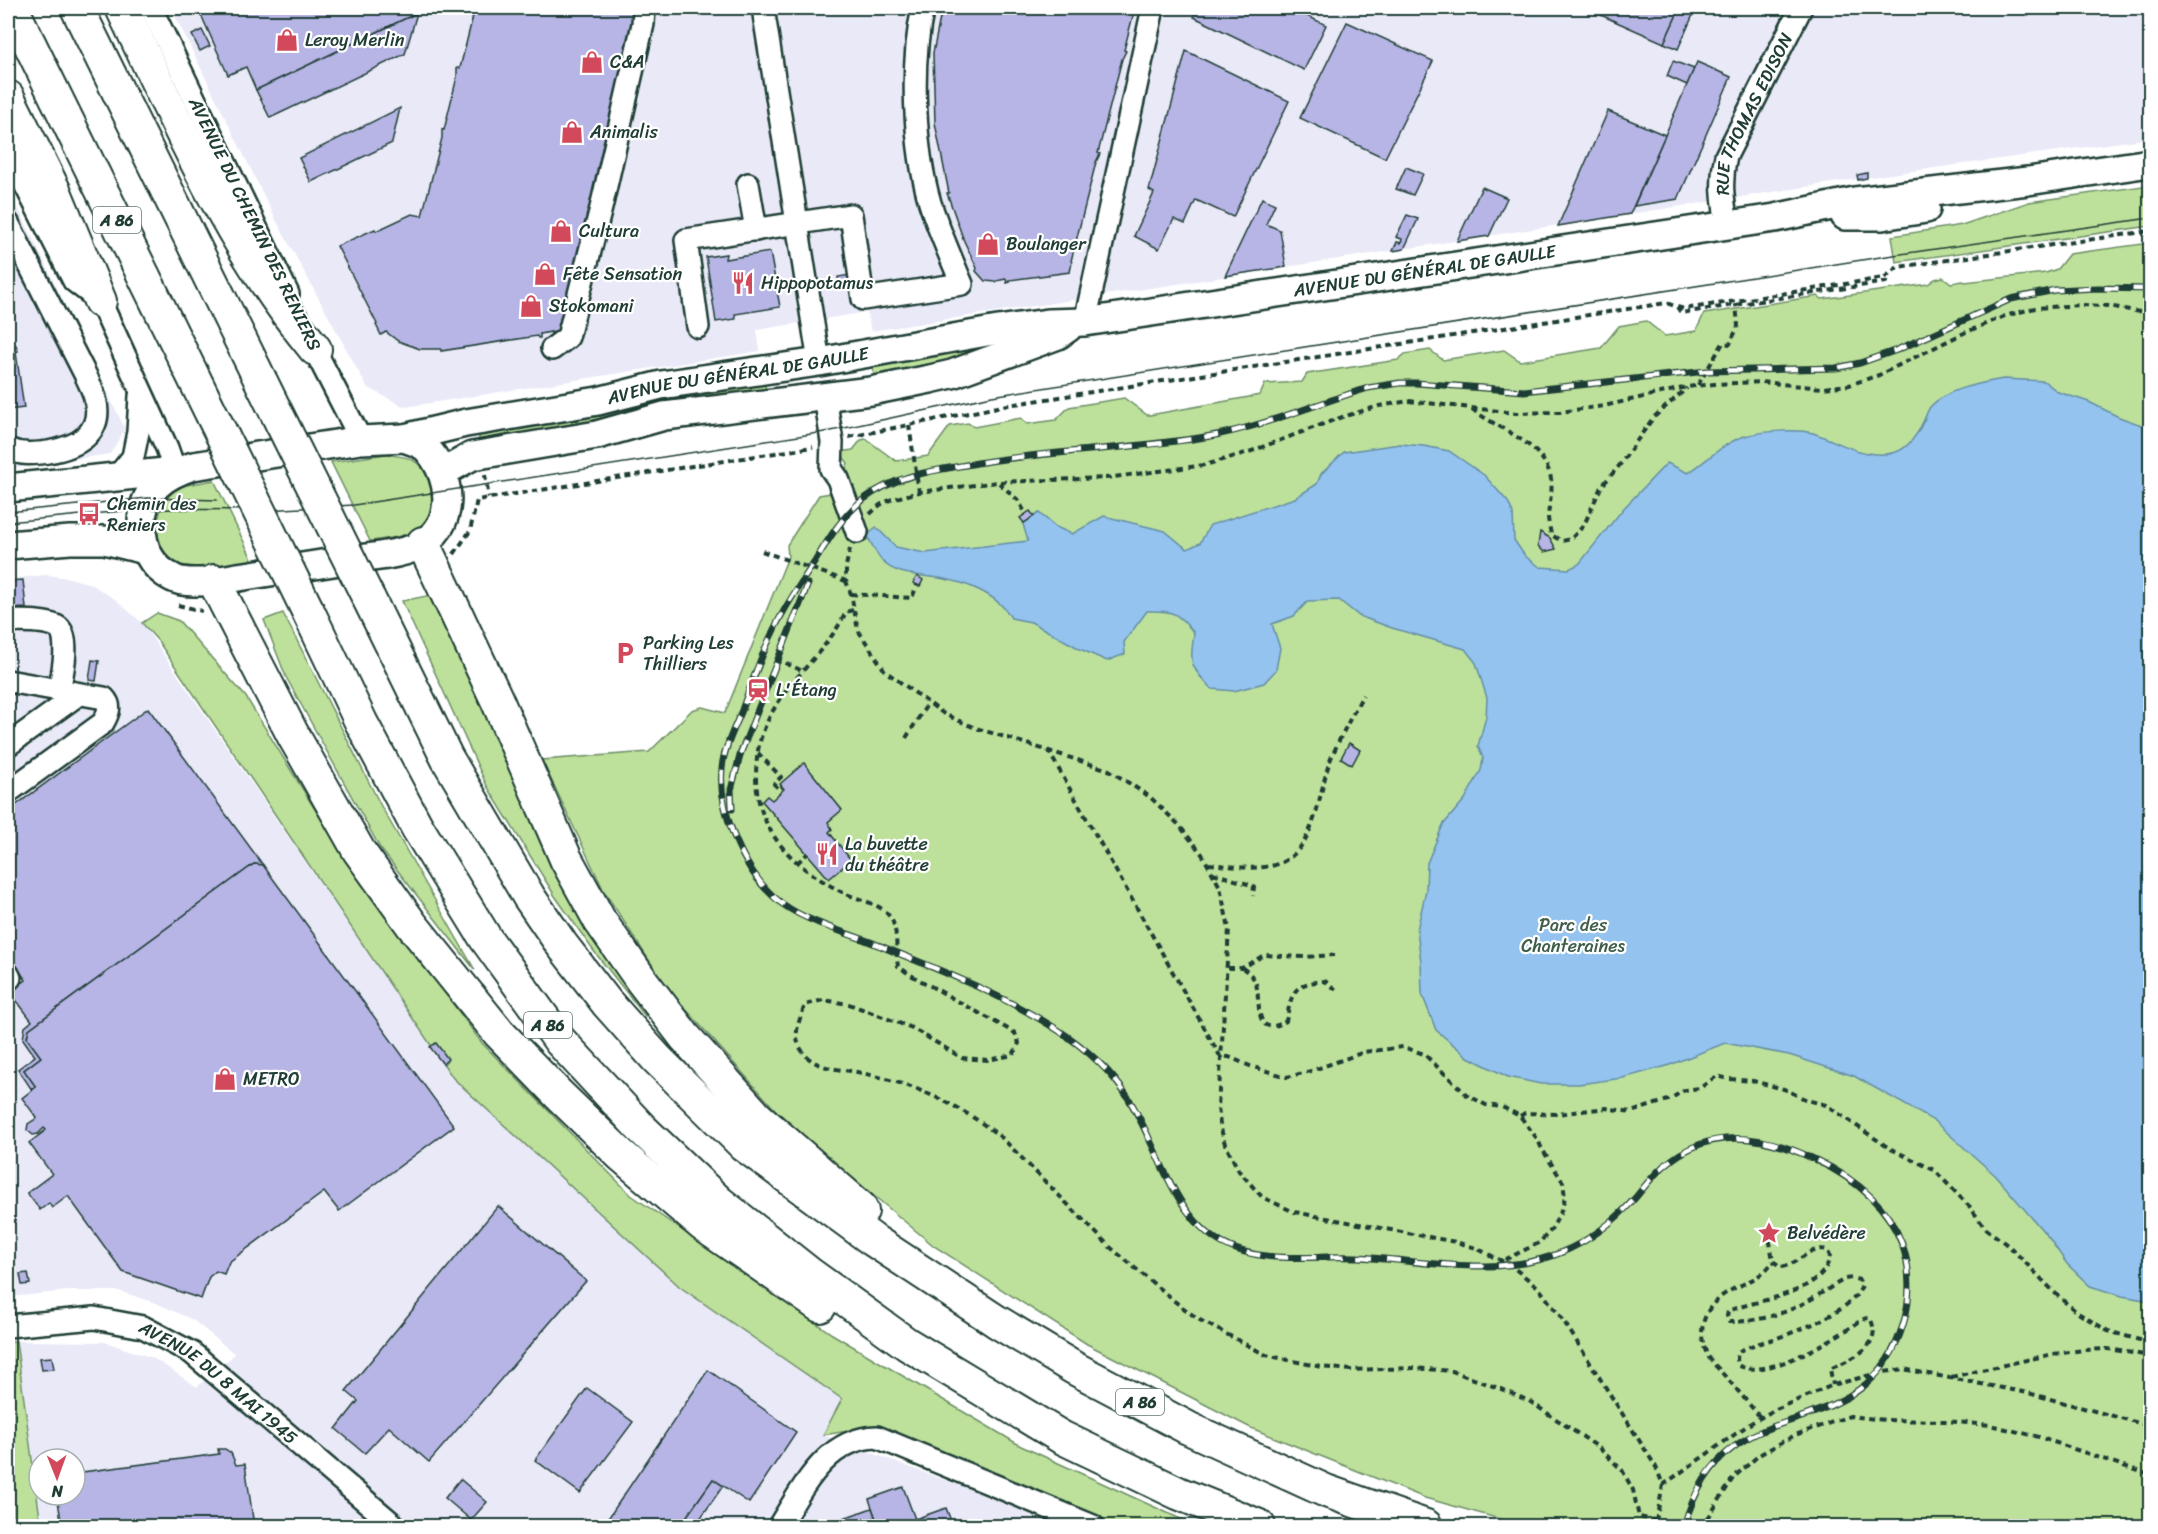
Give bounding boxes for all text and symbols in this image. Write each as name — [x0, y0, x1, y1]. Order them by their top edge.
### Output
place label: Leroy Merlin — [305, 24, 405, 56]
shop icon: Leroy Merlin — [274, 27, 300, 53]
street label: RUE THOMAS EDISON — [1706, 27, 1802, 196]
place label: C&A — [610, 46, 644, 78]
shop icon: C&A — [579, 49, 605, 75]
street label: AVENUE DU CHEMIN DES RENIERS — [179, 91, 331, 356]
place label: Animalis — [589, 116, 658, 148]
shop icon: Animalis — [559, 119, 585, 145]
road number: A 86 — [93, 207, 141, 233]
place label: Cultura — [579, 215, 639, 247]
shop icon: Cultura — [548, 218, 574, 244]
place label: Boulanger — [1006, 228, 1087, 260]
shop icon: Boulanger — [975, 231, 1001, 257]
street label: AVENUE DU GÉNÉRAL DE GAULLE — [1290, 235, 1559, 307]
place label: Fête Sensation — [563, 258, 683, 290]
shop icon: Fête Sensation — [532, 261, 558, 287]
place label: Hippopotamus — [761, 267, 874, 299]
restaurant icon: Hippopotamus — [730, 270, 756, 296]
place label: Stokomani — [549, 290, 635, 322]
shop icon: Stokomani — [518, 293, 544, 319]
street label: AVENUE DU GÉNÉRAL DE GAULLE — [603, 337, 872, 414]
place label: Chemin des Reniers — [107, 488, 197, 541]
bus stop icon: Chemin des Reniers — [76, 501, 102, 527]
place label: Parking Les Thilliers — [643, 627, 734, 680]
parking icon: Parking Les Thilliers — [612, 640, 638, 666]
place label: L'Étang — [776, 674, 837, 706]
station icon: L'Étang — [745, 677, 771, 703]
place label: La buvette du théâtre — [845, 828, 929, 881]
restaurant icon: La buvette du théâtre — [814, 841, 840, 867]
park label: Parc des Chanteraines — [1521, 909, 1625, 962]
road number: A 86 — [524, 1012, 572, 1038]
place label: METRO — [243, 1063, 300, 1095]
shop icon: METRO — [212, 1066, 238, 1092]
place label: Belvédère — [1787, 1217, 1866, 1249]
place icon: Belvédère — [1756, 1220, 1782, 1246]
street label: AVENUE DU 8 MAI 1945 — [132, 1311, 305, 1453]
road number: A 86 — [1116, 1389, 1164, 1415]
north arrow — [27, 1447, 87, 1507]
text: N — [51, 1477, 64, 1506]

